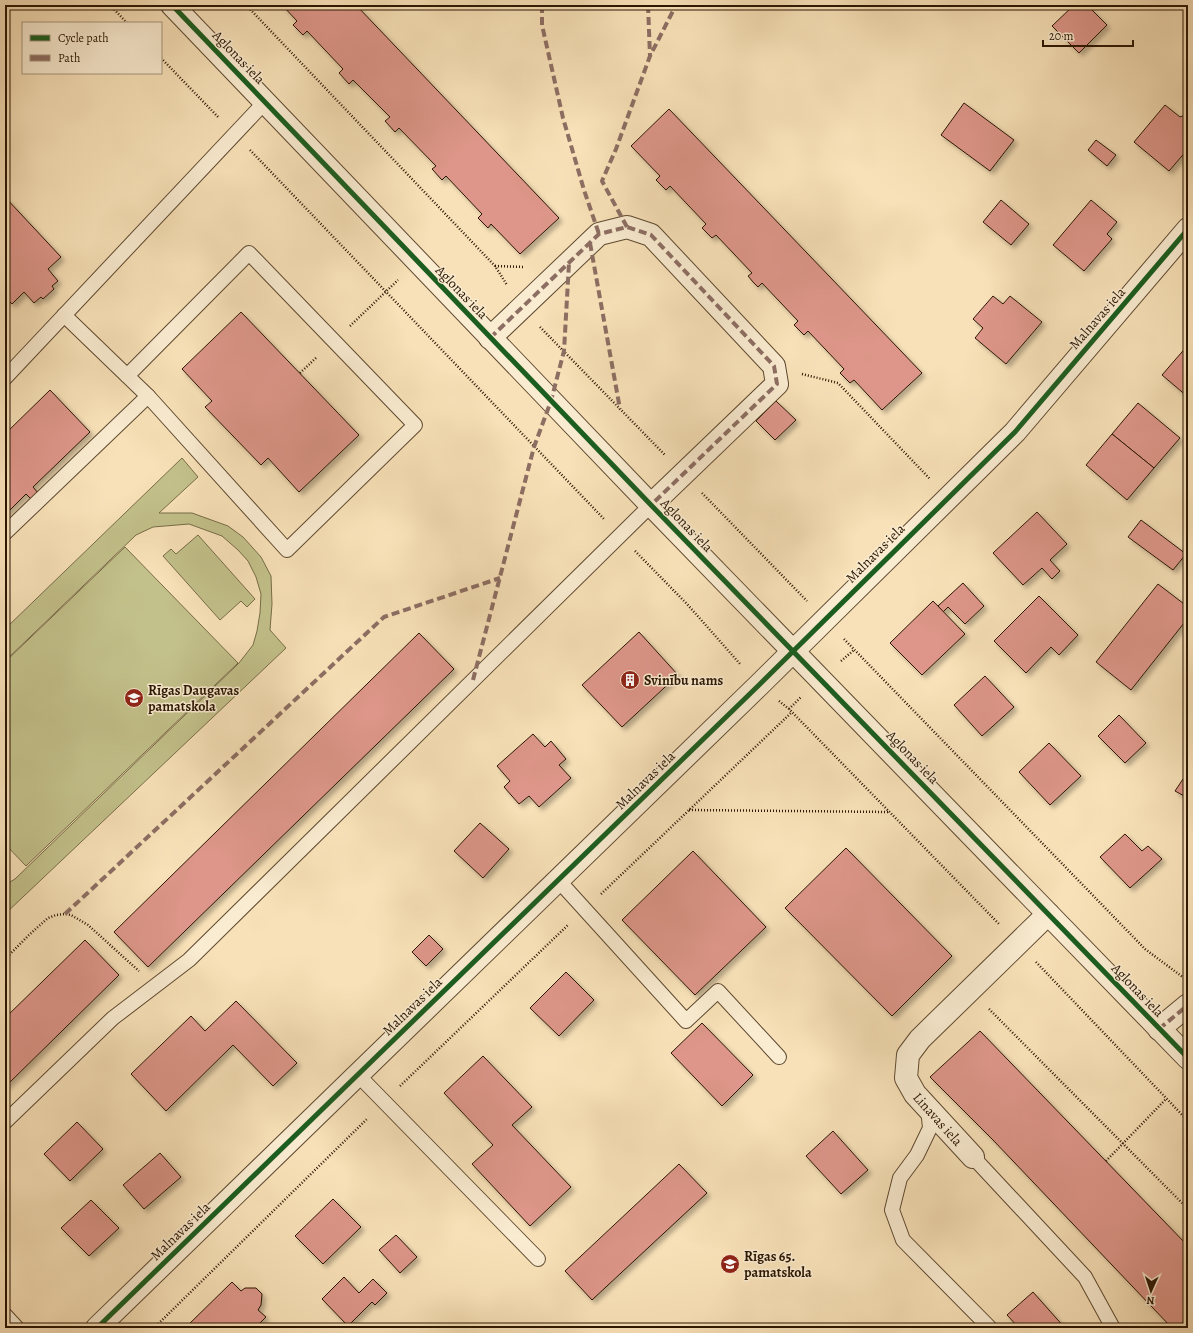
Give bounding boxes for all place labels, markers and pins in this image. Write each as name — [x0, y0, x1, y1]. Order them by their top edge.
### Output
building icon: Svinību nams — [619, 669, 641, 691]
place label: Svinību nams — [644, 671, 723, 690]
place label: Rīgas Daugavas pamatskola — [148, 681, 240, 716]
school or university icon: Rīgas Daugavas pamatskola — [123, 687, 145, 709]
place label: Rīgas 65. pamatskola — [744, 1247, 812, 1282]
school or university icon: Rīgas 65. pamatskola — [719, 1253, 741, 1275]

